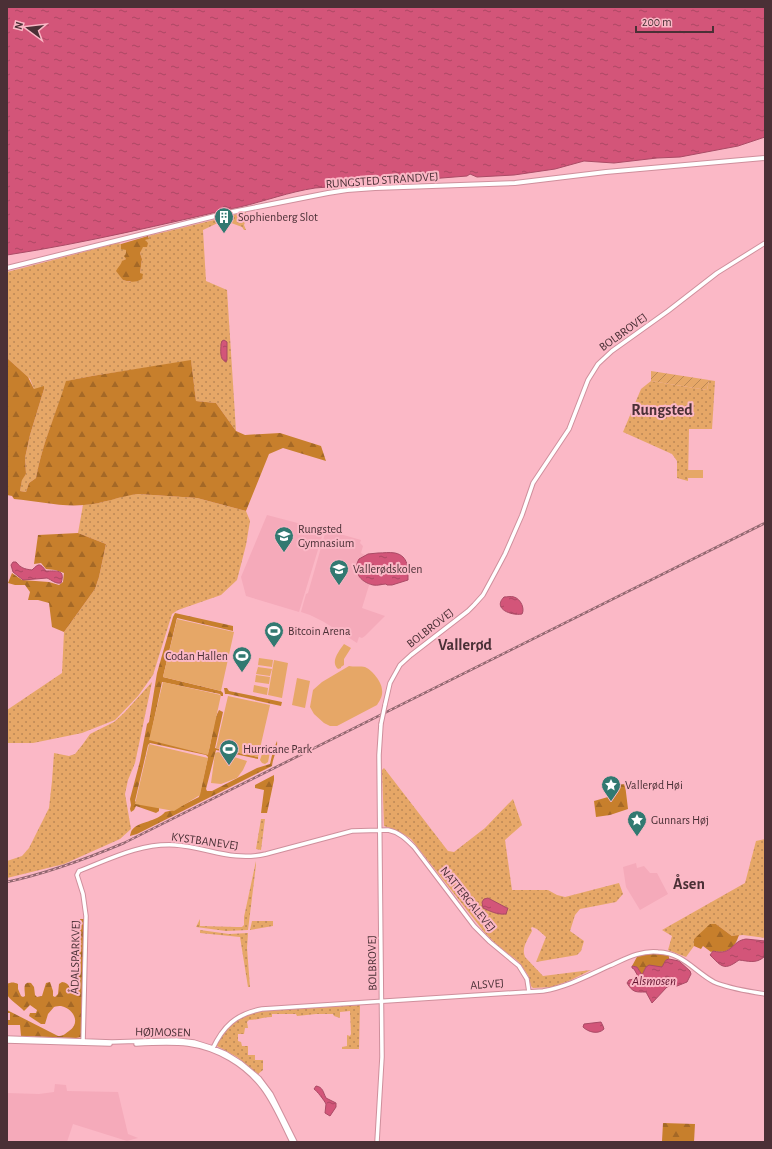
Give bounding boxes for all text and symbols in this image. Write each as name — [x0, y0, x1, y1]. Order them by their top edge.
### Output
north arrow — [8, 8, 48, 48]
scale bar — [636, 8, 713, 34]
text: 200 m — [642, 16, 672, 28]
text: N — [13, 20, 25, 31]
street label: RUNGSTED STRANDVEJ — [325, 170, 439, 190]
building icon: Sophienberg Slot — [213, 206, 235, 234]
place label: Sophienberg Slot — [238, 211, 318, 223]
street label: BOLBROVEJ — [597, 311, 649, 353]
district label: Rungsted — [631, 402, 693, 418]
place label: Rungsted Gymnasium — [298, 523, 354, 550]
school or university icon: Rungsted Gymnasium — [273, 525, 295, 553]
school or university icon: Vallerødskolen — [328, 558, 350, 586]
place label: Vallerødskolen — [353, 563, 422, 575]
street label: BOLBROVEJ — [404, 606, 456, 650]
sports icon: Bitcoin Arena — [263, 620, 285, 648]
place label: Bitcoin Arena — [288, 625, 351, 637]
district label: Vallerød — [438, 637, 493, 653]
sports icon: Codan Hallen — [231, 645, 253, 673]
place label: Codan Hallen — [165, 650, 228, 662]
sports icon: Hurricane Park — [218, 738, 240, 766]
place label: Hurricane Park — [243, 743, 313, 755]
place icon: Vallerød Høi — [600, 774, 622, 802]
place label: Vallerød Høi — [625, 779, 683, 791]
place icon: Gunnars Høj — [626, 809, 648, 837]
place label: Gunnars Høj — [651, 814, 709, 827]
street label: KYSTBANEVEJ — [171, 830, 239, 852]
street label: NATTERGALEVEJ — [438, 864, 498, 934]
district label: Åsen — [673, 874, 705, 892]
street label: ÅDALSPARKVEJ — [66, 920, 82, 994]
street label: BOLBROVEJ — [366, 935, 378, 991]
water label: Alsmosen — [631, 975, 676, 988]
street label: ALSVEJ — [470, 977, 504, 991]
street label: HØJMOSEN — [135, 1026, 191, 1038]

